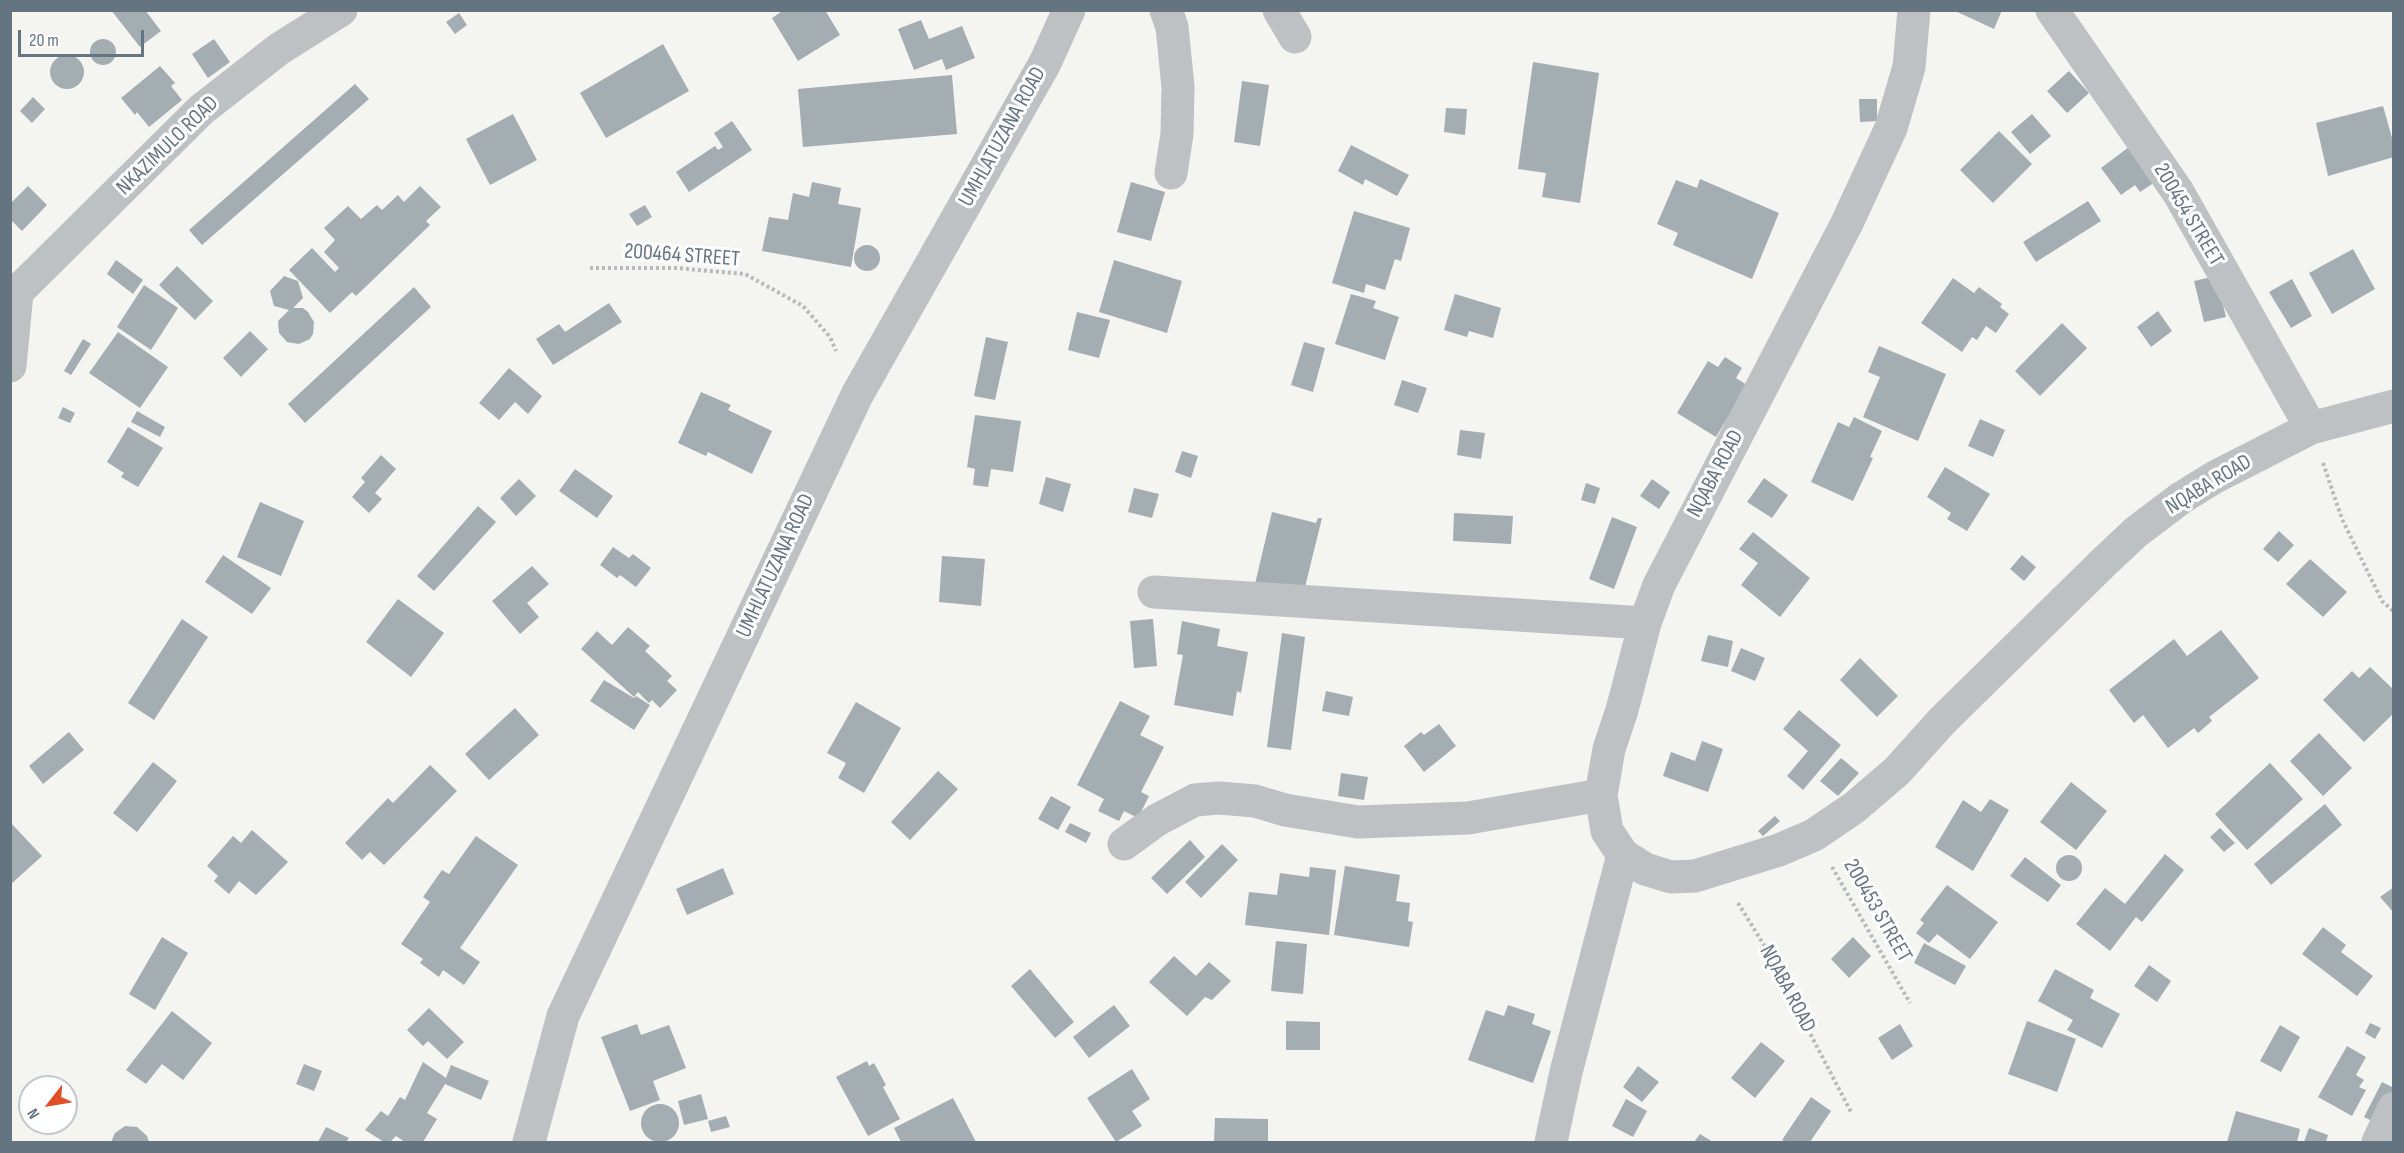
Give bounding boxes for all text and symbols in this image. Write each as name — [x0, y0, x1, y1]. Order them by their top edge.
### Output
scale bar — [21, 18, 147, 56]
text: 20 m — [29, 30, 59, 51]
street label: UMHLATUZANA ROAD — [954, 63, 1052, 211]
street label: NKAZIMULO ROAD — [112, 91, 224, 201]
street label: 200454 STREET — [2147, 159, 2229, 271]
street label: 200464 STREET — [623, 239, 741, 273]
street label: NQABA ROAD — [1682, 426, 1750, 522]
street label: NQABA ROAD — [2161, 449, 2257, 521]
street label: UMHLATUZANA ROAD — [731, 490, 821, 642]
street label: 200453 STREET — [1837, 855, 1917, 967]
street label: NQABA ROAD — [1753, 941, 1821, 1037]
north arrow — [18, 1075, 78, 1135]
text: N — [24, 1105, 44, 1122]

